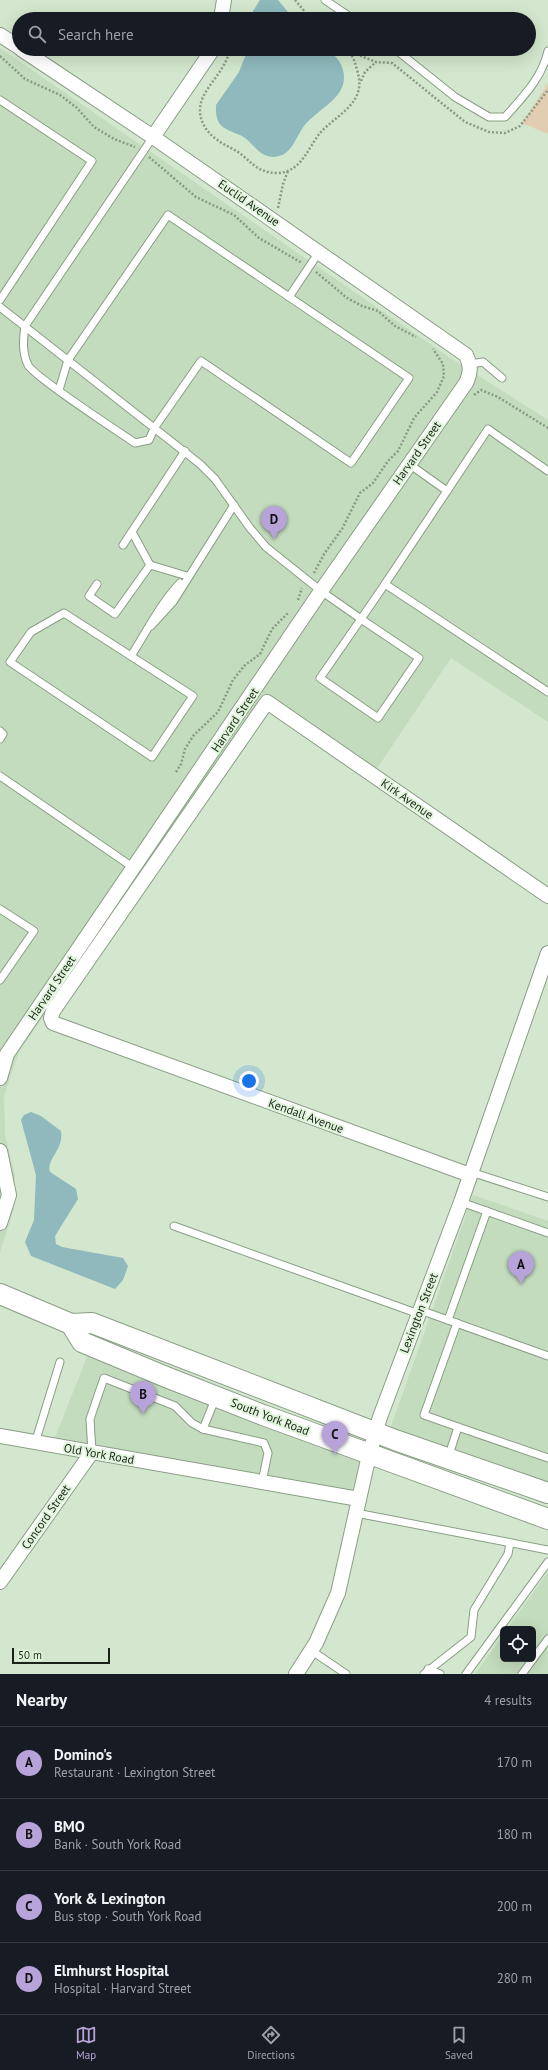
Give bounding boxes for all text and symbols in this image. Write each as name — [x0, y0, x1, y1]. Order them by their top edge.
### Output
search box — [12, 12, 536, 56]
icon: search — [26, 23, 48, 45]
text: Search here — [58, 25, 134, 44]
street label: Euclid Avenue — [216, 176, 283, 229]
street label: Harvard Street — [389, 418, 444, 487]
pin: D — [261, 506, 287, 539]
street label: Harvard Street — [208, 685, 262, 755]
street label: Kirk Avenue — [378, 775, 436, 822]
street label: Harvard Street — [25, 953, 79, 1023]
your location — [239, 1071, 259, 1091]
street label: Kendall Avenue — [266, 1095, 346, 1136]
pin: A — [508, 1251, 534, 1284]
street label: Lexington Street — [396, 1271, 441, 1355]
pin: B — [130, 1381, 156, 1414]
street label: South York Road — [229, 1395, 312, 1438]
pin: C — [322, 1421, 348, 1454]
street label: Old York Road — [63, 1440, 135, 1467]
street label: Concord Street — [18, 1482, 73, 1552]
map controls — [500, 1626, 536, 1662]
button: locate — [500, 1626, 536, 1662]
scale bar — [12, 1646, 110, 1665]
text: 50 m — [18, 1648, 42, 1662]
text: Nearby — [16, 1689, 67, 1711]
text: 4 results — [484, 1692, 532, 1709]
text: Domino's — [54, 1745, 112, 1764]
text: A — [25, 1754, 33, 1771]
text: 170 m — [497, 1754, 532, 1771]
text: Restaurant · Lexington Street — [54, 1764, 215, 1781]
text: BMO — [54, 1817, 85, 1836]
text: B — [25, 1826, 33, 1843]
text: 180 m — [497, 1826, 532, 1843]
text: Bank · South York Road — [54, 1836, 181, 1853]
text: York & Lexington — [54, 1889, 165, 1908]
text: C — [25, 1898, 33, 1915]
text: 200 m — [497, 1898, 532, 1915]
text: Bus stop · South York Road — [54, 1908, 202, 1925]
text: Elmhurst Hospital — [54, 1961, 169, 1980]
text: D — [25, 1970, 33, 1987]
text: 280 m — [497, 1970, 532, 1987]
text: Hospital · Harvard Street — [54, 1980, 191, 1997]
tab: Map — [75, 2024, 97, 2062]
tab: Directions — [247, 2024, 295, 2062]
tab: Saved — [445, 2024, 473, 2062]

